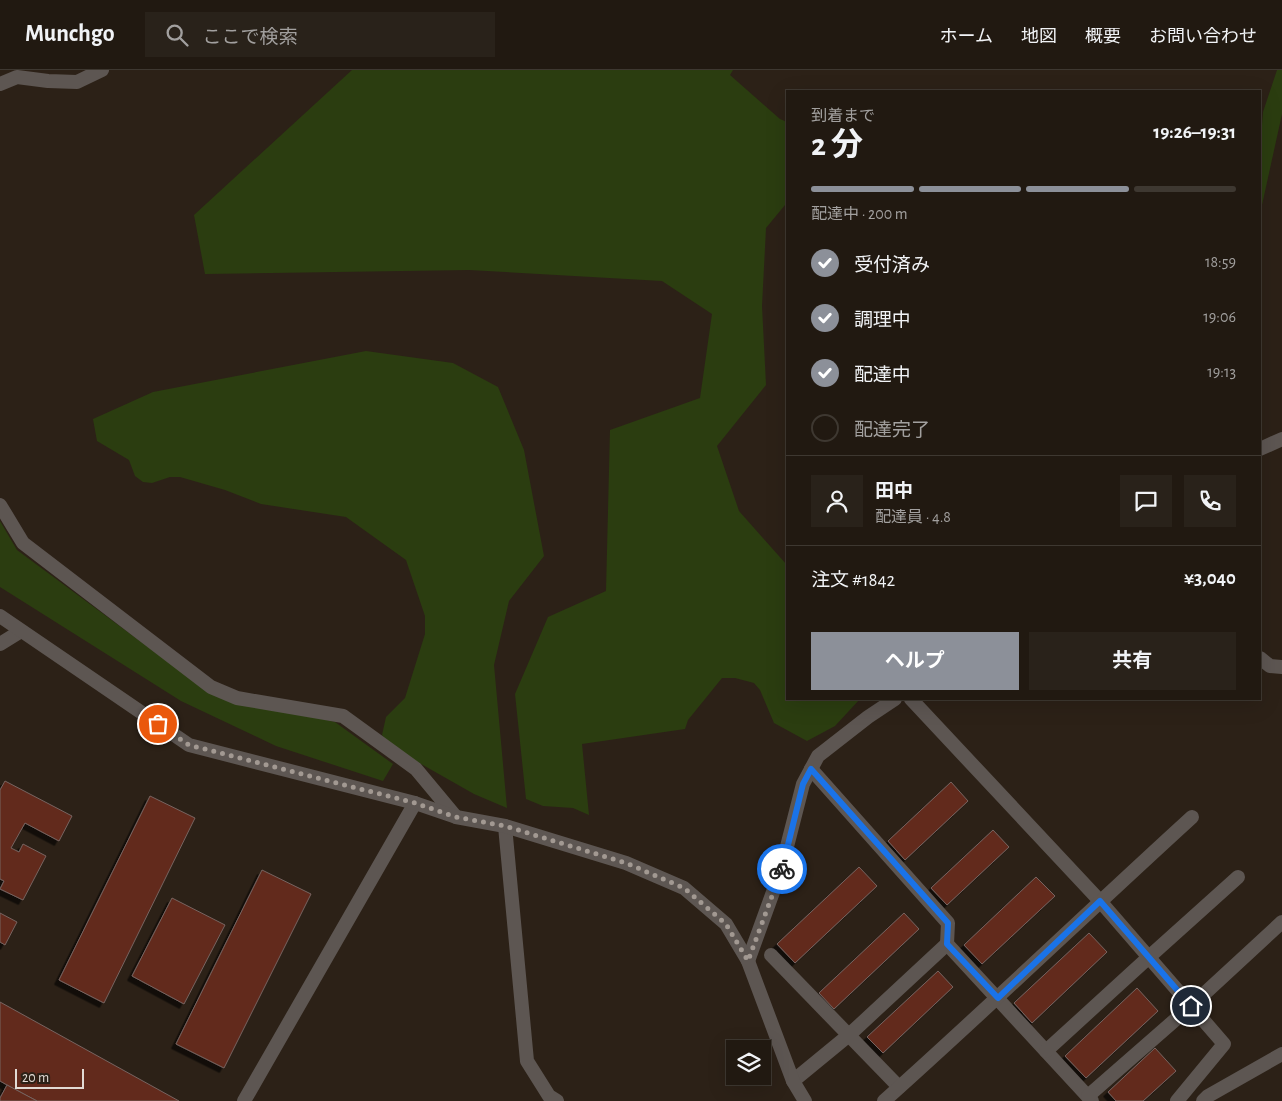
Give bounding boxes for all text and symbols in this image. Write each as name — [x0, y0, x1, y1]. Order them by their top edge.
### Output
search box — [145, 12, 495, 57]
icon: search — [163, 21, 191, 49]
text: Munchgo — [25, 22, 115, 46]
text: ここで検索 — [203, 28, 298, 47]
text: ホーム — [940, 28, 993, 46]
text: 地図 — [1021, 28, 1057, 46]
text: 概要 — [1085, 28, 1121, 46]
text: お問い合わせ — [1149, 28, 1257, 46]
text: 到着まで — [811, 108, 875, 124]
text: 19:26–19:31 — [1153, 123, 1236, 142]
text: 2 分 — [811, 129, 863, 161]
text: 配達中 · 200 m — [811, 206, 908, 222]
icon: check — [811, 249, 839, 277]
text: 18:59 — [1205, 254, 1236, 270]
text: 受付済み — [854, 256, 930, 275]
icon: check — [811, 304, 839, 332]
text: 19:06 — [1203, 309, 1236, 325]
text: 調理中 — [854, 311, 911, 330]
icon: check — [811, 359, 839, 387]
text: 19:13 — [1207, 364, 1236, 380]
text: 配達中 — [854, 366, 911, 385]
text: 配達完了 — [854, 421, 930, 440]
button: person — [811, 475, 863, 527]
button: chat — [1120, 475, 1172, 527]
button: phone — [1184, 475, 1236, 527]
text: 田中 — [875, 482, 913, 501]
text: 配達員 · 4.8 — [875, 509, 951, 525]
text: ¥3,040 — [1184, 569, 1236, 588]
text: 注文 #1842 — [811, 571, 895, 590]
button: ヘルプ — [811, 632, 1019, 690]
button: 共有 — [1029, 632, 1236, 690]
pin — [137, 703, 179, 745]
icon: bag — [144, 710, 172, 738]
courier — [757, 844, 807, 894]
icon: bike — [768, 855, 796, 883]
pin — [1170, 985, 1212, 1027]
icon: home — [1177, 992, 1205, 1020]
map controls — [726, 1040, 771, 1085]
button: layers — [726, 1040, 771, 1085]
scale bar — [15, 1066, 84, 1089]
text: 20 m — [22, 1071, 49, 1085]

